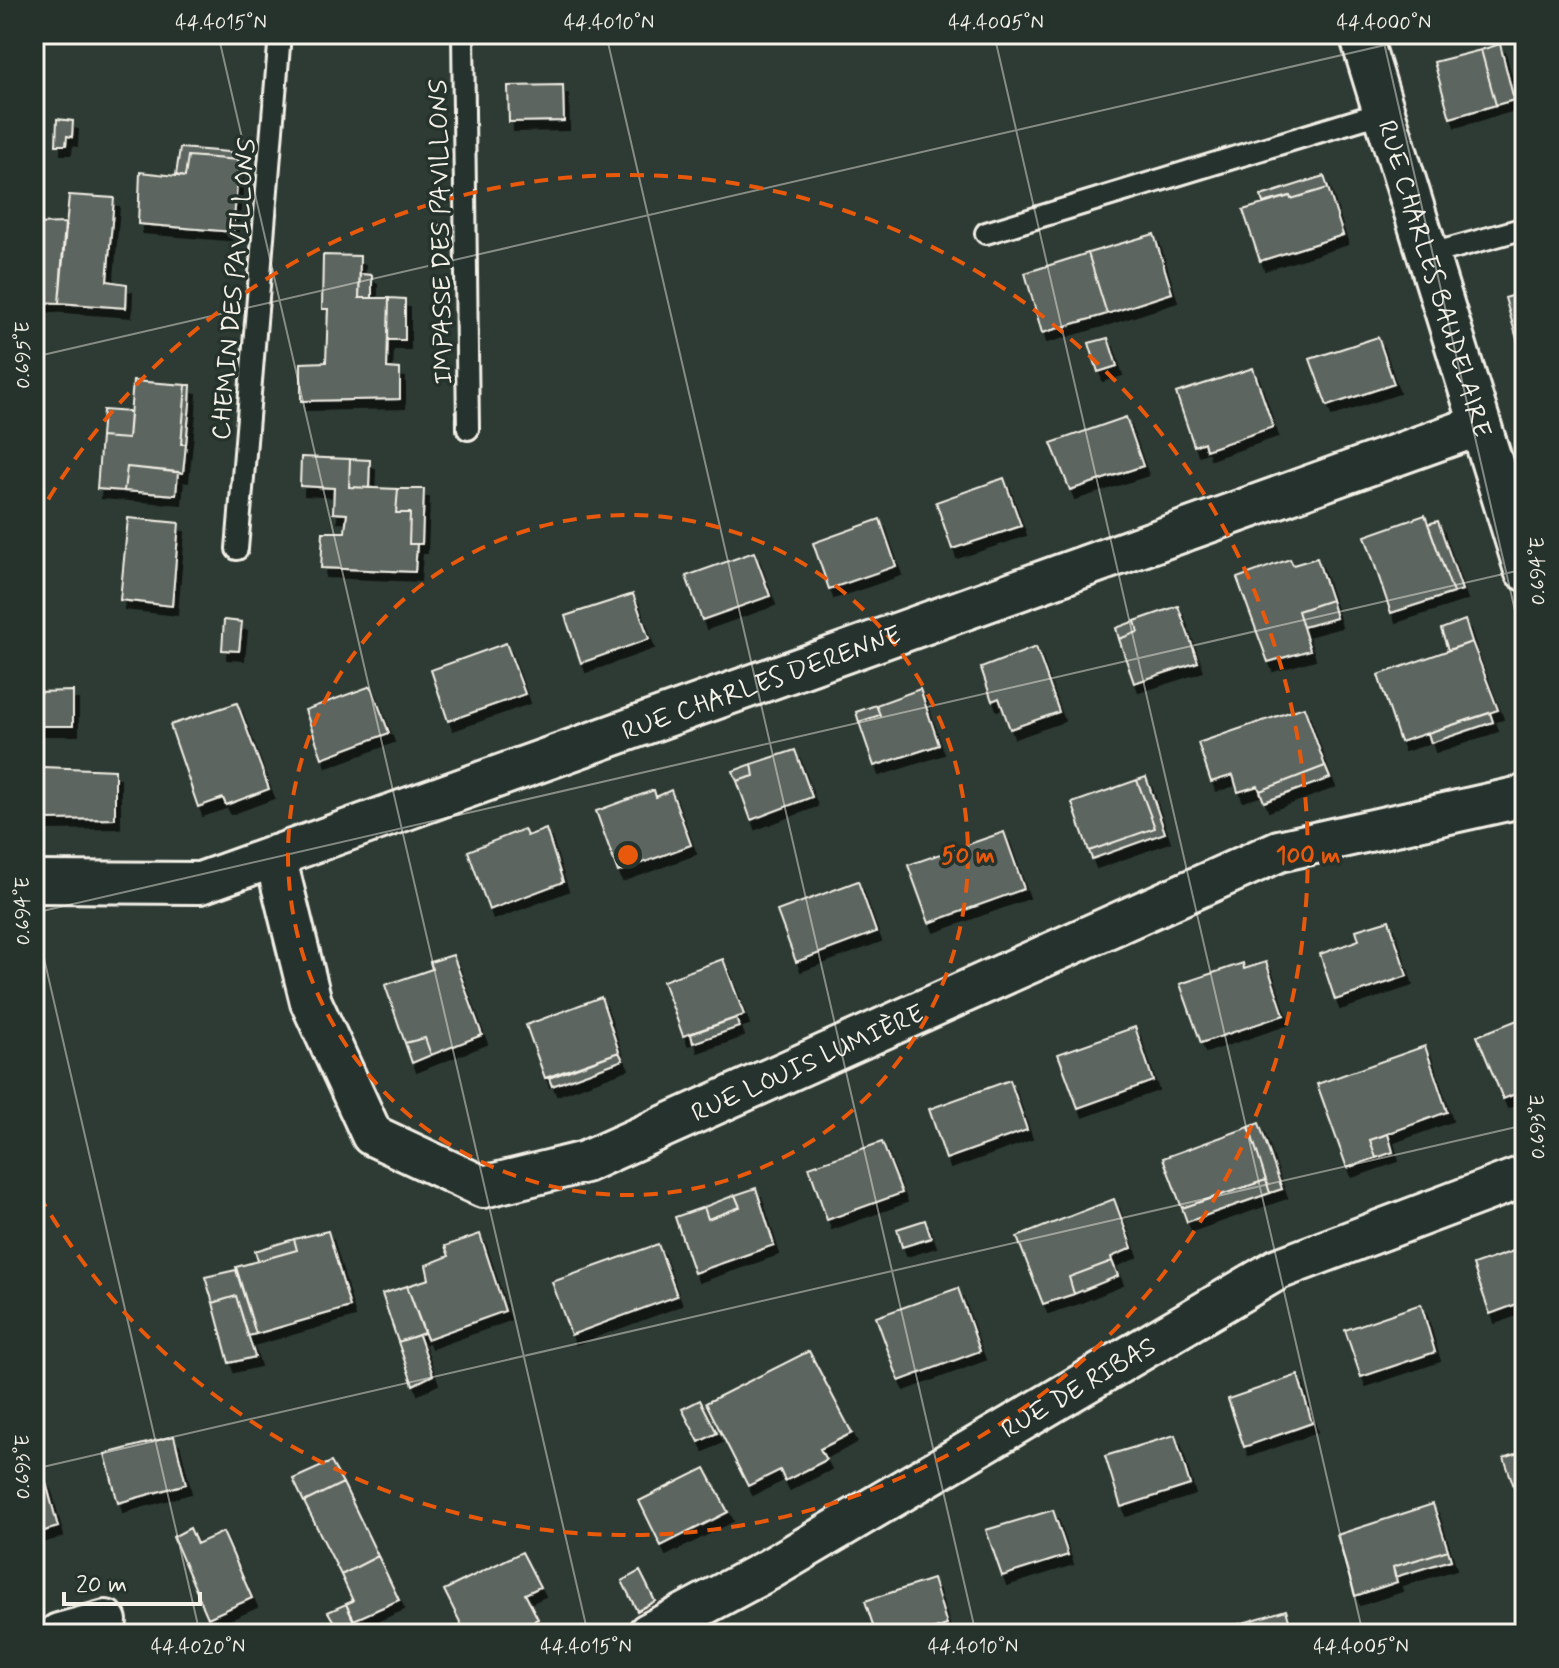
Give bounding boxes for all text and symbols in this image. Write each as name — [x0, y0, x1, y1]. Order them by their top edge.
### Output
text: 44.4015°N — [175, 10, 267, 37]
text: 44.4010°N — [564, 10, 654, 37]
text: 44.4005°N — [948, 10, 1044, 37]
text: 44.4000°N — [1337, 10, 1431, 37]
street label: IMPASSE DES PAVILLONS — [422, 79, 462, 385]
street label: RUE CHARLES BAUDELAIRE — [1369, 116, 1498, 442]
street label: CHEMIN DES PAVILLONS — [205, 136, 265, 442]
text: 0.695°E — [10, 321, 37, 389]
text: 0.694°E — [1525, 537, 1552, 605]
street label: RUE CHARLES DERENNE — [618, 619, 906, 750]
centre of rings — [614, 841, 642, 869]
text: 50 m — [941, 841, 995, 872]
text: 100 m — [1276, 841, 1340, 872]
text: 0.694°E — [10, 877, 37, 945]
street label: RUE LOUIS LUMIÈRE — [687, 997, 930, 1131]
text: 0.693°E — [1525, 1095, 1552, 1159]
street label: RUE DE RIBAS — [996, 1330, 1163, 1448]
text: 0.693°E — [10, 1435, 37, 1499]
scale bar — [64, 1556, 200, 1606]
text: 20 m — [76, 1570, 127, 1601]
text: 44.4020°N — [151, 1634, 245, 1661]
text: 44.4015°N — [540, 1634, 632, 1661]
text: 44.4010°N — [928, 1634, 1018, 1661]
text: 44.4005°N — [1313, 1634, 1409, 1661]

